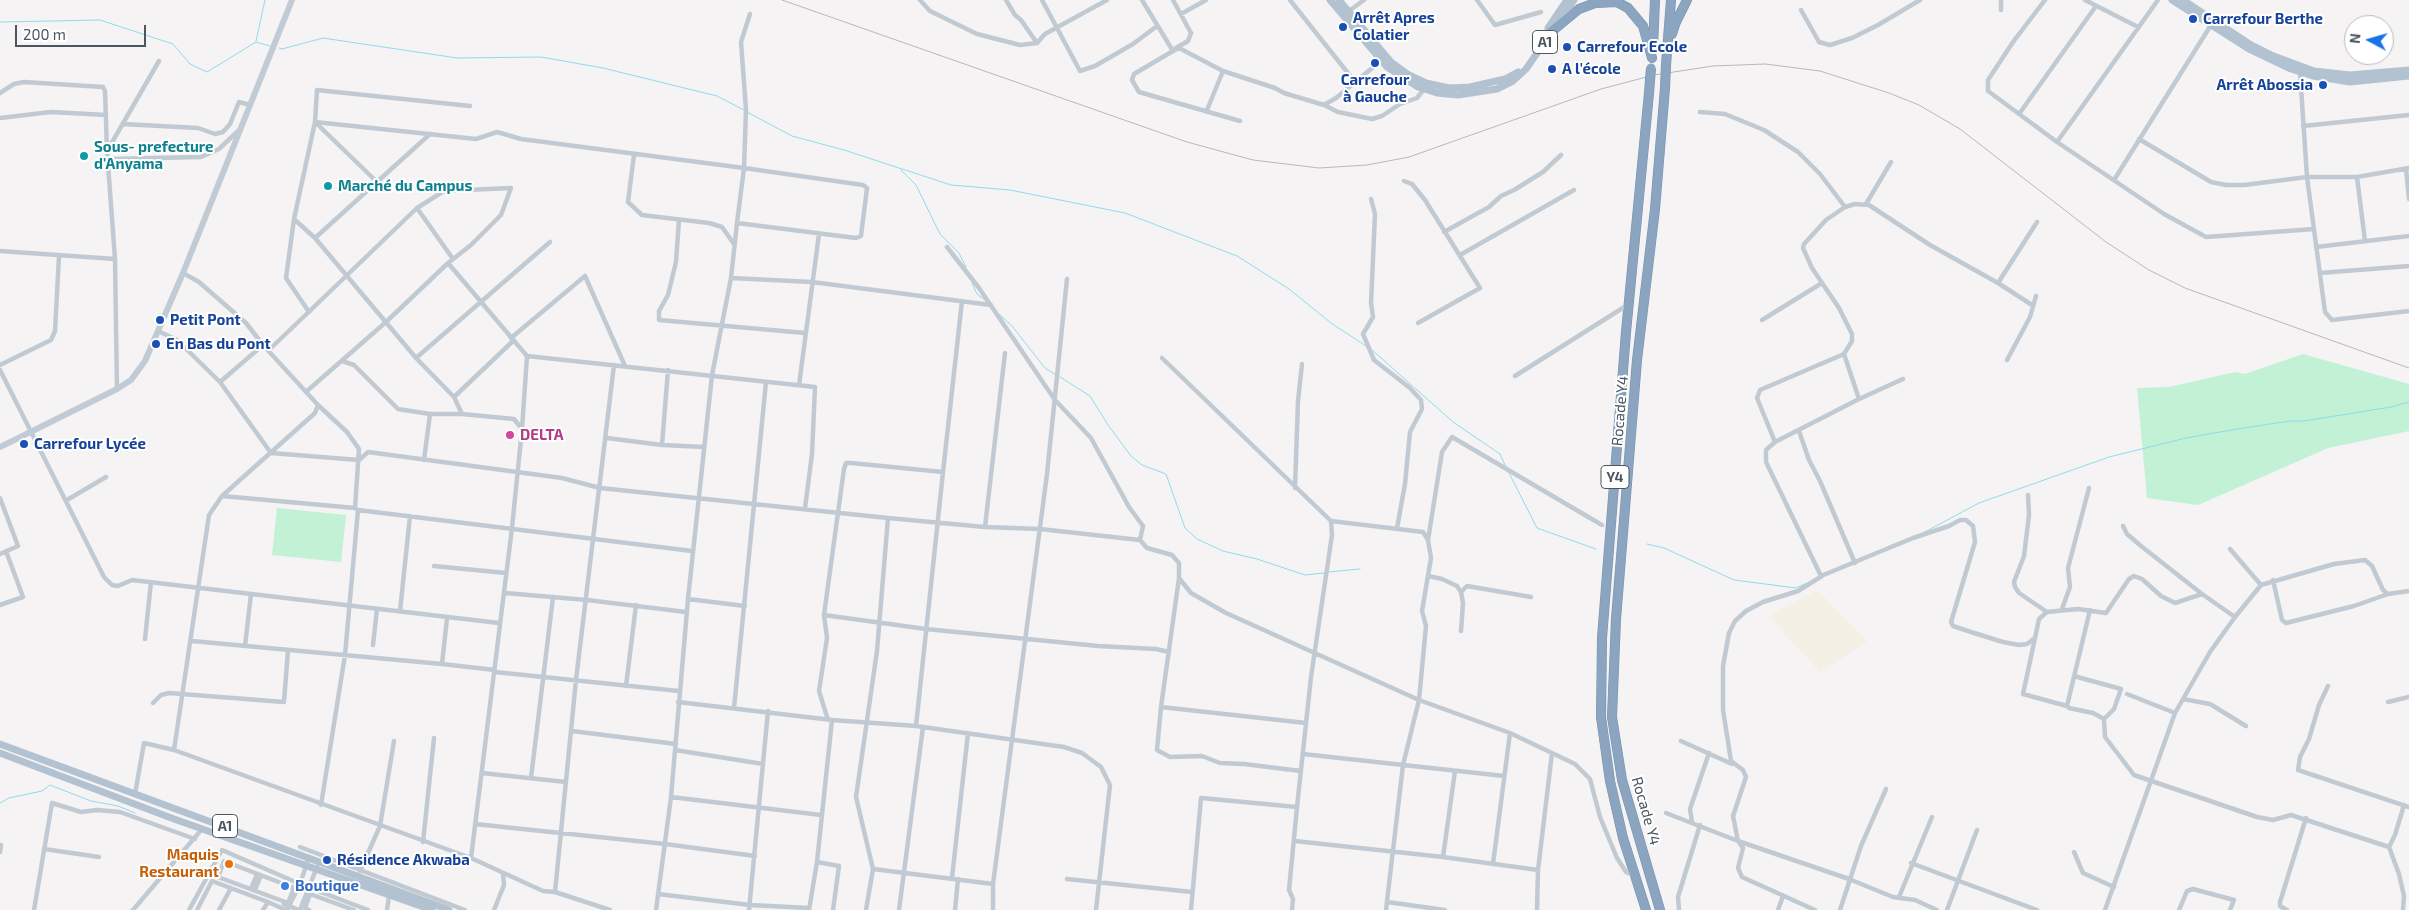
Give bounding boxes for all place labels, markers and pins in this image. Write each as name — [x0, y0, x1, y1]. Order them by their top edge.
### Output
place label: Arrêt Apres Colatier — [1353, 9, 1435, 44]
place label: Carrefour Berthe — [2203, 10, 2323, 28]
marker: Carrefour Berthe — [2187, 13, 2199, 25]
marker: Arrêt Apres Colatier — [1337, 21, 1349, 33]
place label: Carrefour Ecole — [1577, 38, 1687, 56]
marker: Carrefour Ecole — [1561, 41, 1573, 53]
marker: Carrefour à Gauche — [1369, 57, 1381, 69]
place label: A l'école — [1562, 60, 1621, 78]
marker: A l'école — [1546, 63, 1558, 75]
place label: Carrefour à Gauche — [1341, 71, 1409, 106]
place label: Arrêt Abossia — [2216, 76, 2313, 94]
marker: Arrêt Abossia — [2317, 79, 2329, 91]
place label: Sous- prefecture d'Anyama — [94, 138, 214, 173]
marker: Sous- prefecture d'Anyama — [78, 150, 90, 162]
place label: Marché du Campus — [338, 177, 472, 195]
marker: Marché du Campus — [322, 180, 334, 192]
place label: Petit Pont — [170, 311, 241, 329]
marker: Petit Pont — [154, 314, 166, 326]
place label: En Bas du Pont — [166, 335, 271, 353]
marker: En Bas du Pont — [150, 338, 162, 350]
place label: DELTA — [520, 426, 563, 444]
marker: DELTA — [504, 429, 516, 441]
place label: Carrefour Lycée — [34, 435, 146, 453]
marker: Carrefour Lycée — [18, 438, 30, 450]
place label: Maquis Restaurant — [139, 846, 219, 881]
place label: Résidence Akwaba — [337, 851, 470, 869]
marker: Résidence Akwaba — [321, 854, 333, 866]
marker: Maquis Restaurant — [223, 858, 235, 870]
place label: Boutique — [295, 877, 359, 895]
marker: Boutique — [279, 880, 291, 892]

